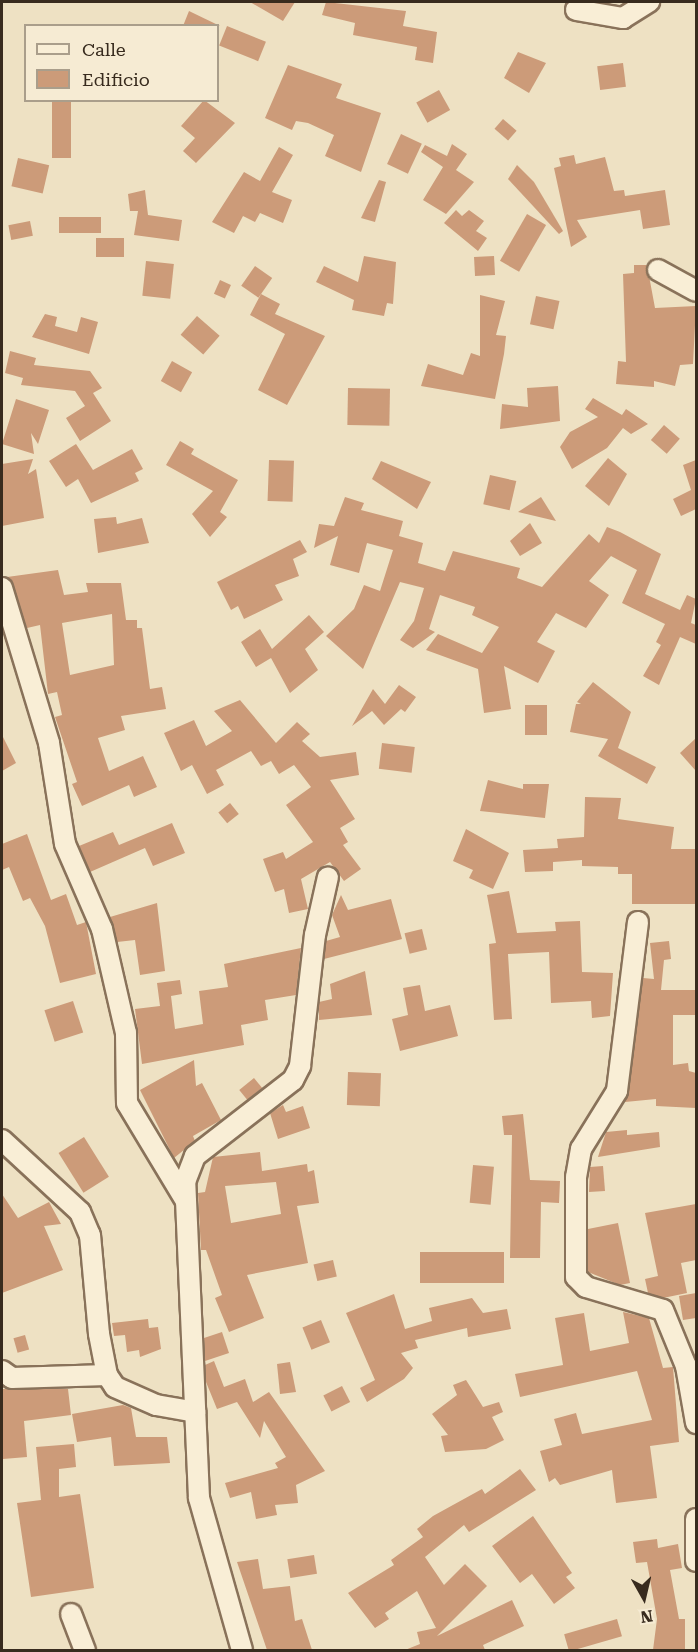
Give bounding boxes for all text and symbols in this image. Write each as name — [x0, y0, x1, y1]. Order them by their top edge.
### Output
legend — [24, 24, 219, 102]
text: Calle — [82, 39, 126, 60]
text: Edificio — [82, 69, 150, 90]
north arrow — [614, 1568, 674, 1628]
text: N — [639, 1606, 654, 1627]

